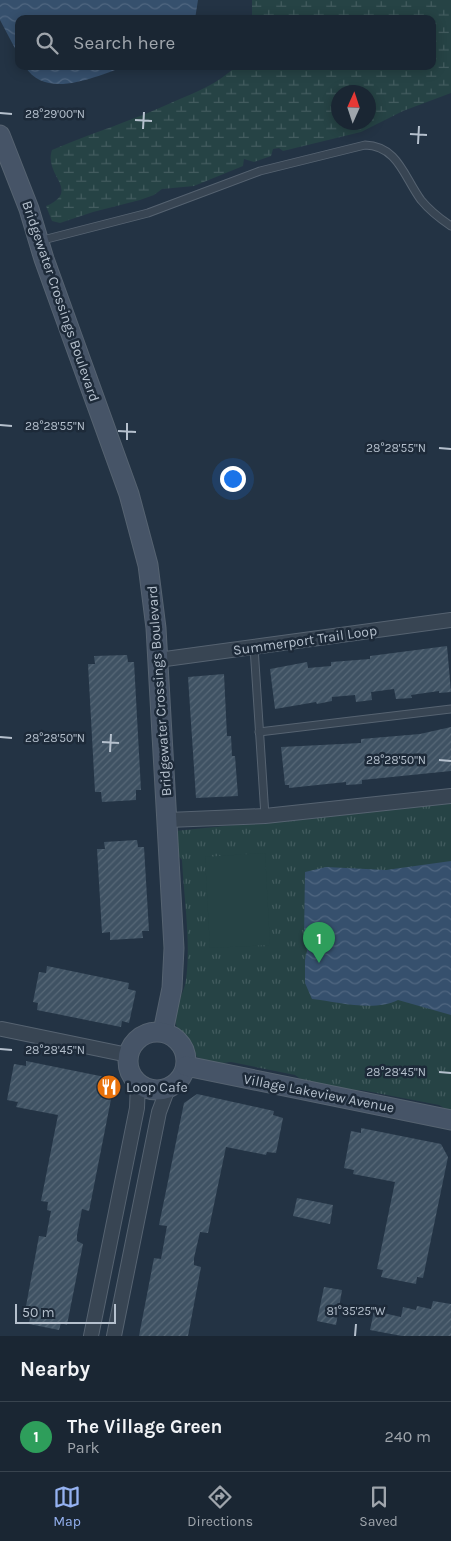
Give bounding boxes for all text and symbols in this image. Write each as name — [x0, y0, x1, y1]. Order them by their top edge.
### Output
search box — [15, 15, 436, 70]
icon: search — [33, 29, 61, 57]
text: Search here — [73, 32, 175, 54]
north arrow — [331, 85, 376, 130]
text: 28°29'00"N — [25, 107, 85, 121]
street label: Bridgewater Crossings Boulevard — [18, 199, 103, 404]
text: 28°28'55"N — [25, 419, 85, 433]
text: 28°28'55"N — [366, 441, 426, 455]
your location — [220, 466, 246, 492]
street label: Bridgewater Crossings Boulevard — [144, 585, 175, 797]
street label: Summerport Trail Loop — [232, 622, 378, 659]
text: 28°28'50"N — [25, 731, 85, 745]
text: 28°28'50"N — [366, 753, 426, 767]
pin: 1 — [303, 922, 335, 963]
text: 28°28'45"N — [25, 1043, 85, 1057]
text: 28°28'45"N — [366, 1065, 426, 1079]
street label: Village Lakeview Avenue — [242, 1071, 396, 1116]
restaurant icon: Loop Cafe — [96, 1074, 122, 1100]
place label: Loop Cafe — [126, 1079, 188, 1096]
scale bar — [15, 1301, 116, 1324]
text: 50 m — [22, 1304, 55, 1321]
text: 81°35'25"W — [326, 1304, 386, 1318]
text: Nearby — [20, 1357, 90, 1381]
text: The Village Green — [67, 1416, 222, 1438]
text: 1 — [33, 1427, 39, 1446]
text: 240 m — [385, 1427, 431, 1446]
text: Park — [67, 1438, 99, 1457]
tab: Map — [53, 1483, 81, 1530]
tab: Directions — [187, 1483, 253, 1530]
tab: Saved — [359, 1483, 398, 1530]

